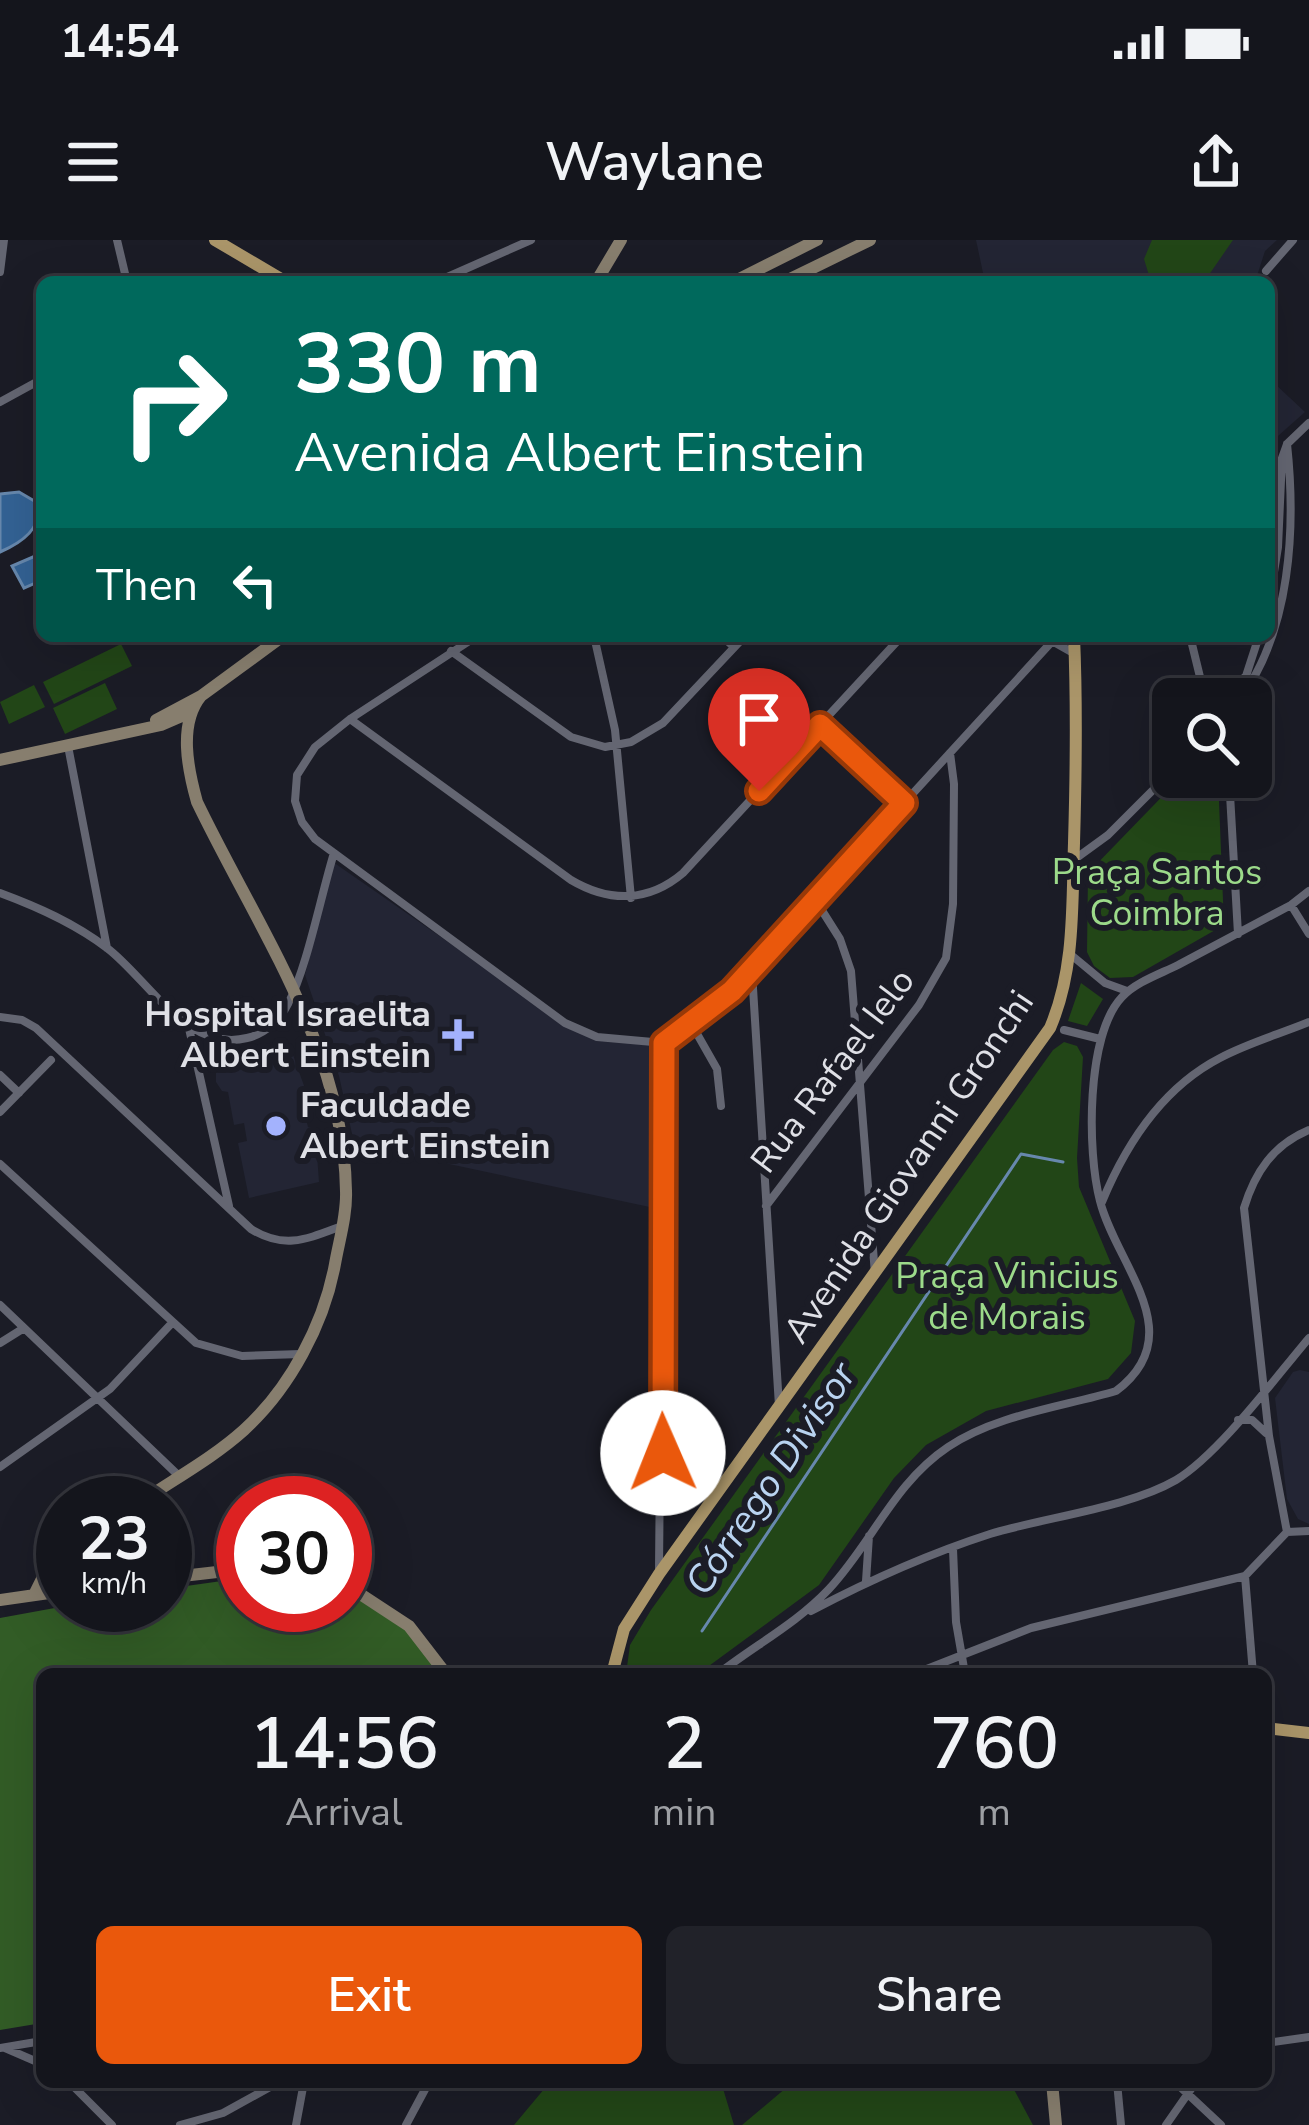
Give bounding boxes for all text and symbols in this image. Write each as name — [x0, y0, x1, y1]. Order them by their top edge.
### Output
text: 14:54 — [60, 12, 179, 73]
text: Waylane — [545, 125, 764, 199]
icon: menu — [60, 129, 126, 195]
icon: share — [1183, 129, 1249, 195]
text: 330 m — [294, 307, 542, 422]
icon: right — [96, 324, 252, 480]
text: Avenida Albert Einstein — [294, 416, 865, 490]
icon: left — [222, 552, 288, 618]
text: Then — [96, 555, 198, 616]
pin — [708, 668, 810, 791]
map controls — [1152, 678, 1272, 798]
button: search — [1152, 678, 1272, 798]
icon: arrive — [726, 686, 792, 752]
park label: Praça Santos Coimbra — [1052, 848, 1262, 938]
street label: Rua Rafael Ielo — [740, 959, 926, 1183]
street label: Avenida Giovanni Gronchi — [772, 981, 1046, 1353]
place label: Hospital Israelita Albert Einstein — [144, 990, 431, 1080]
marker: Hospital Israelita Albert Einstein — [442, 1019, 474, 1051]
place label: Faculdade Albert Einstein — [300, 1081, 551, 1171]
marker: Faculdade Albert Einstein — [263, 1113, 289, 1139]
park label: Praça Vinicius de Morais — [895, 1252, 1119, 1342]
water label: Córrego Divisor — [673, 1351, 869, 1606]
position arrow — [600, 1390, 726, 1516]
speed limit sign: 30 — [216, 1476, 372, 1632]
text: 23 — [78, 1498, 150, 1580]
text: km/h — [81, 1563, 147, 1604]
text: 14:56 — [249, 1695, 439, 1793]
text: 2 — [663, 1695, 706, 1793]
text: 760 — [929, 1695, 1059, 1793]
text: Arrival — [285, 1786, 403, 1839]
text: min — [652, 1786, 716, 1839]
text: m — [977, 1786, 1011, 1839]
button: Exit — [96, 1926, 642, 2064]
button: Share — [666, 1926, 1212, 2064]

